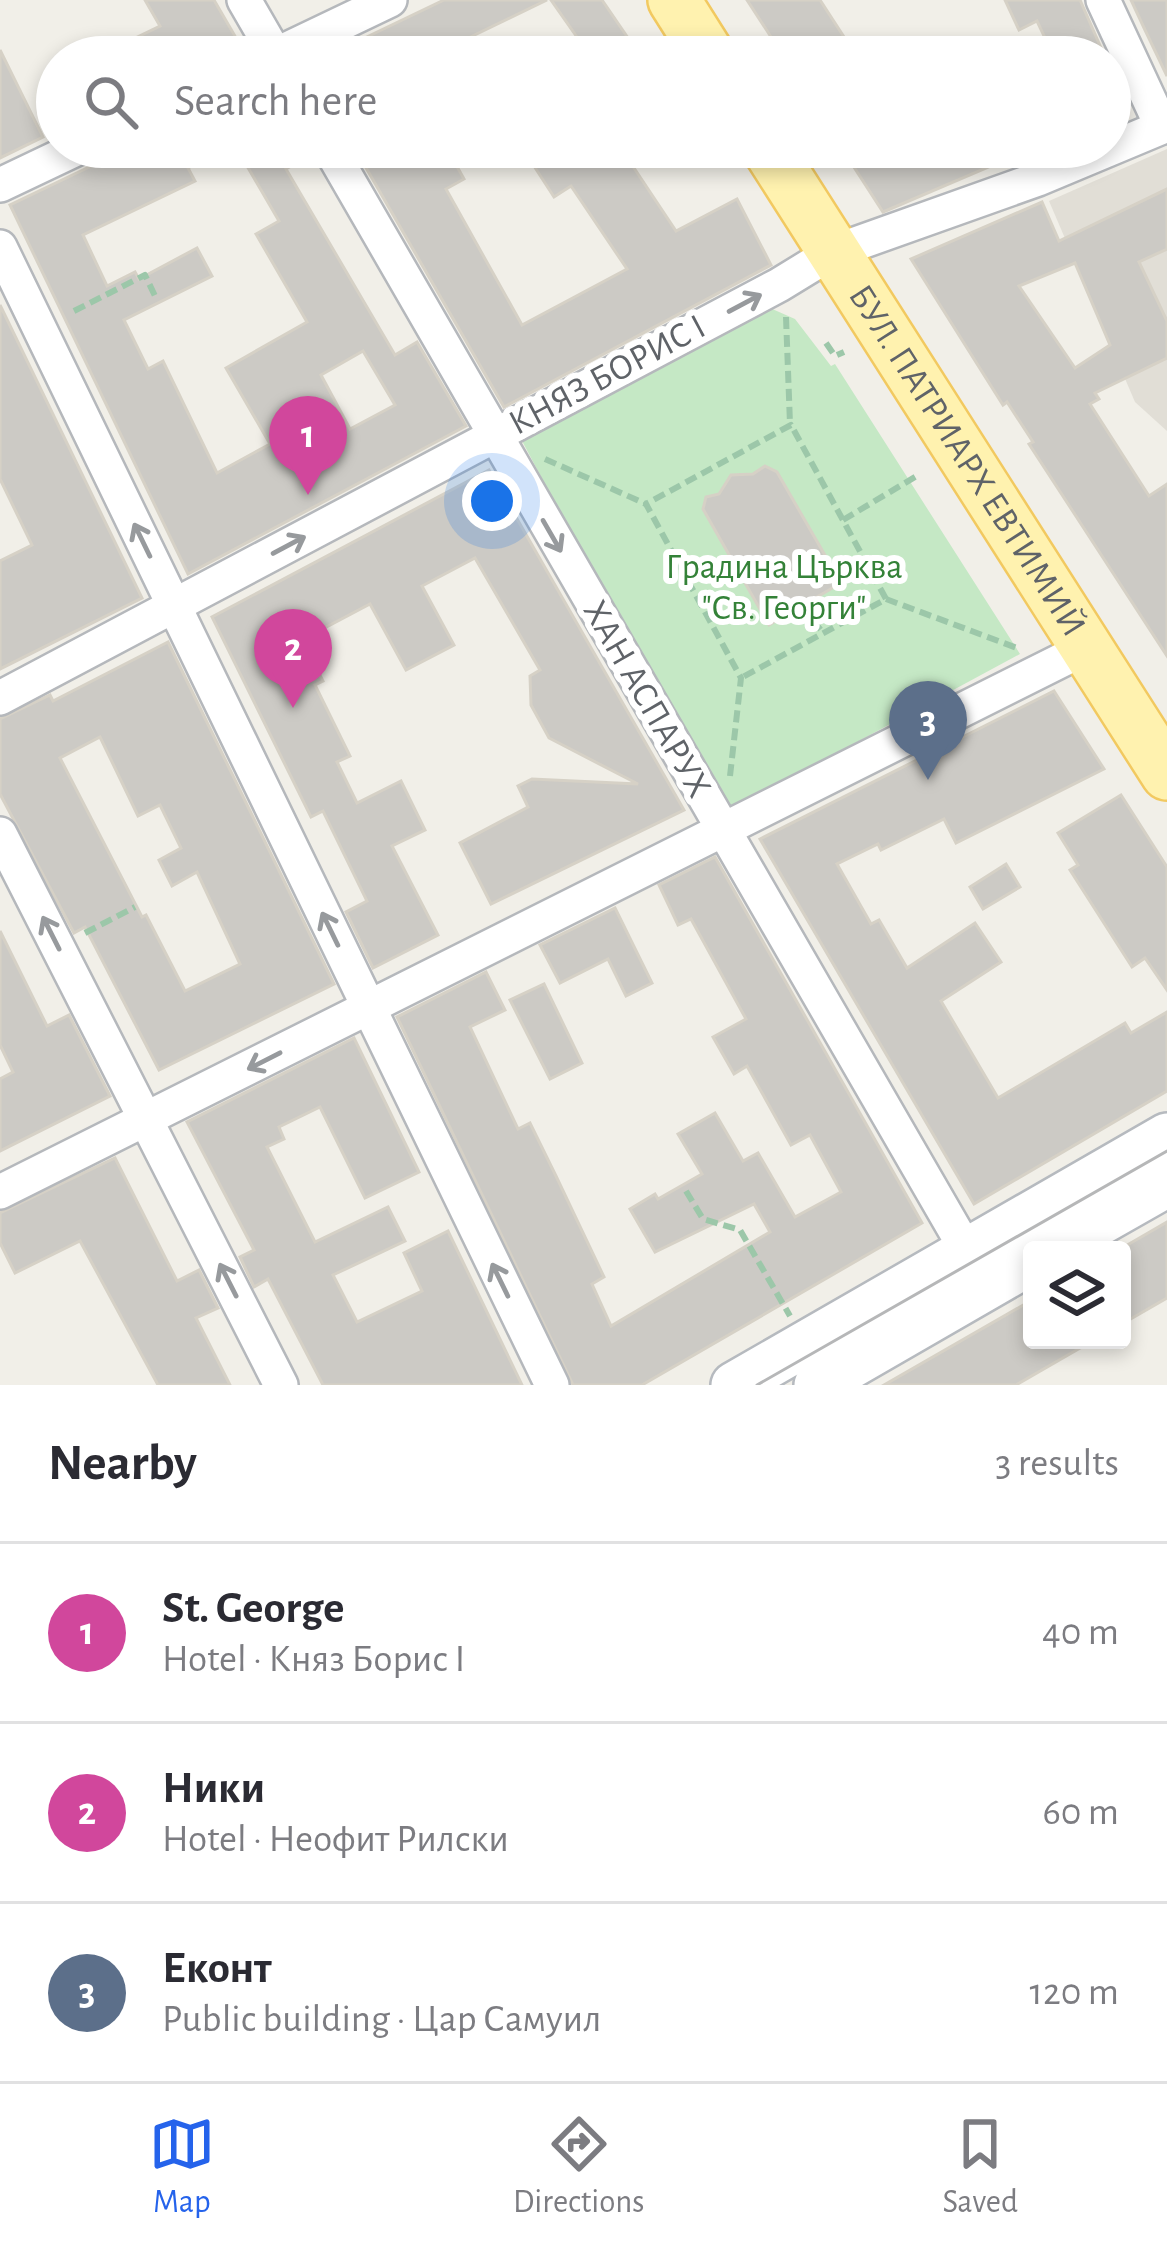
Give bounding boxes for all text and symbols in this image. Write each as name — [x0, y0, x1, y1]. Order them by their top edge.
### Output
search box — [36, 36, 1131, 168]
icon: search — [78, 69, 144, 135]
text: Search here — [174, 79, 377, 124]
street label: БУЛ. ПАТРИАРХ ЕВТИМИЙ — [842, 279, 1093, 643]
one-way arrow — [726, 291, 762, 314]
street label: КНЯЗ БОРИС I — [503, 308, 711, 442]
pin: 1 — [269, 396, 347, 495]
your location — [462, 471, 522, 531]
one-way arrow — [540, 518, 564, 553]
one-way arrow — [130, 523, 152, 559]
one-way arrow — [271, 533, 306, 556]
park label: Градина Църква "Св. Георги" — [665, 549, 903, 626]
street label: ХАН АСПАРУХ — [576, 595, 718, 803]
pin: 2 — [254, 609, 332, 708]
pin: 3 — [889, 681, 967, 780]
one-way arrow — [318, 912, 340, 948]
one-way arrow — [38, 916, 61, 952]
one-way arrow — [246, 1051, 282, 1074]
map controls — [1023, 1241, 1131, 1349]
button: layers — [1023, 1241, 1131, 1349]
one-way arrow — [216, 1263, 239, 1299]
one-way arrow — [488, 1263, 510, 1299]
text: Nearby — [48, 1438, 197, 1489]
text: 3 results — [995, 1444, 1119, 1483]
text: St. George — [162, 1586, 344, 1631]
text: 1 — [80, 1613, 94, 1652]
text: 40 m — [1042, 1613, 1119, 1652]
text: Hotel · Княз Борис I — [162, 1640, 465, 1679]
text: Ники — [162, 1766, 265, 1811]
text: 2 — [78, 1793, 96, 1832]
text: 60 m — [1042, 1793, 1119, 1832]
text: Hotel · Неофит Рилски — [162, 1820, 509, 1859]
text: Еконт — [162, 1946, 272, 1991]
text: 3 — [79, 1973, 95, 2012]
text: 120 m — [1030, 1973, 1119, 2012]
text: Public building · Цар Самуил — [162, 2000, 601, 2039]
tab: Map — [149, 2111, 215, 2223]
tab: Directions — [513, 2111, 644, 2223]
tab: Saved — [942, 2111, 1018, 2223]

